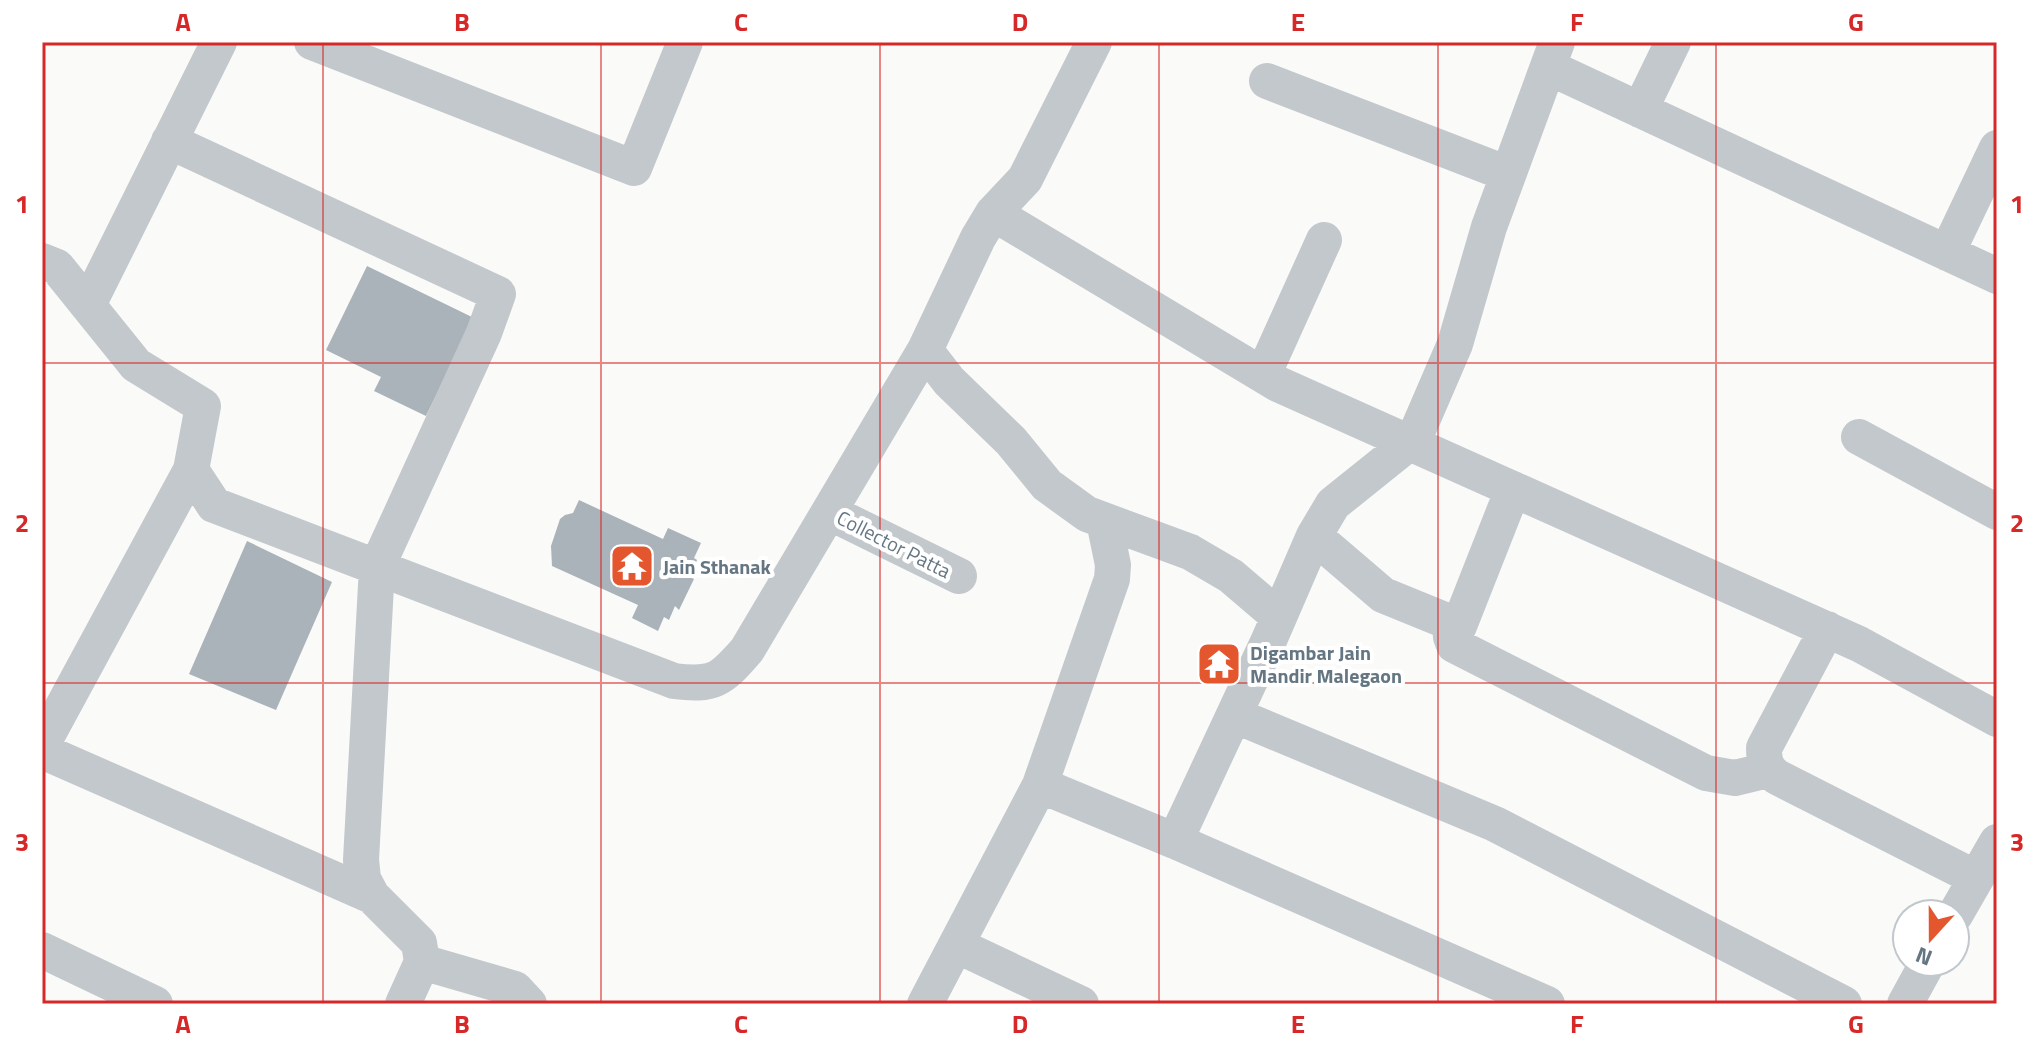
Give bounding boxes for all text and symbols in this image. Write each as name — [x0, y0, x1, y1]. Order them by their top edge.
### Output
text: A — [175, 2, 191, 41]
text: B — [454, 2, 470, 41]
text: C — [734, 2, 748, 41]
text: D — [1012, 2, 1028, 41]
text: E — [1291, 2, 1305, 41]
text: F — [1570, 2, 1584, 41]
text: G — [1848, 2, 1864, 41]
text: 1 — [15, 184, 29, 223]
text: 1 — [2010, 184, 2024, 223]
street label: Collector Patta — [832, 502, 956, 586]
text: 2 — [15, 503, 29, 542]
text: 2 — [2010, 503, 2024, 542]
temple icon: Jain Sthanak — [608, 542, 656, 590]
place label: Jain Sthanak — [663, 551, 771, 582]
place label: Digambar Jain Mandir Malegaon — [1250, 637, 1402, 691]
temple icon: Digambar Jain Mandir Malegaon — [1195, 640, 1243, 688]
text: 3 — [15, 822, 29, 861]
text: 3 — [2010, 822, 2024, 861]
north arrow — [1891, 898, 1971, 978]
text: N — [1911, 938, 1937, 975]
text: A — [175, 1004, 191, 1043]
text: B — [454, 1004, 470, 1043]
text: C — [734, 1004, 748, 1043]
text: D — [1012, 1004, 1028, 1043]
text: E — [1291, 1004, 1305, 1043]
text: F — [1570, 1004, 1584, 1043]
text: G — [1848, 1004, 1864, 1043]

